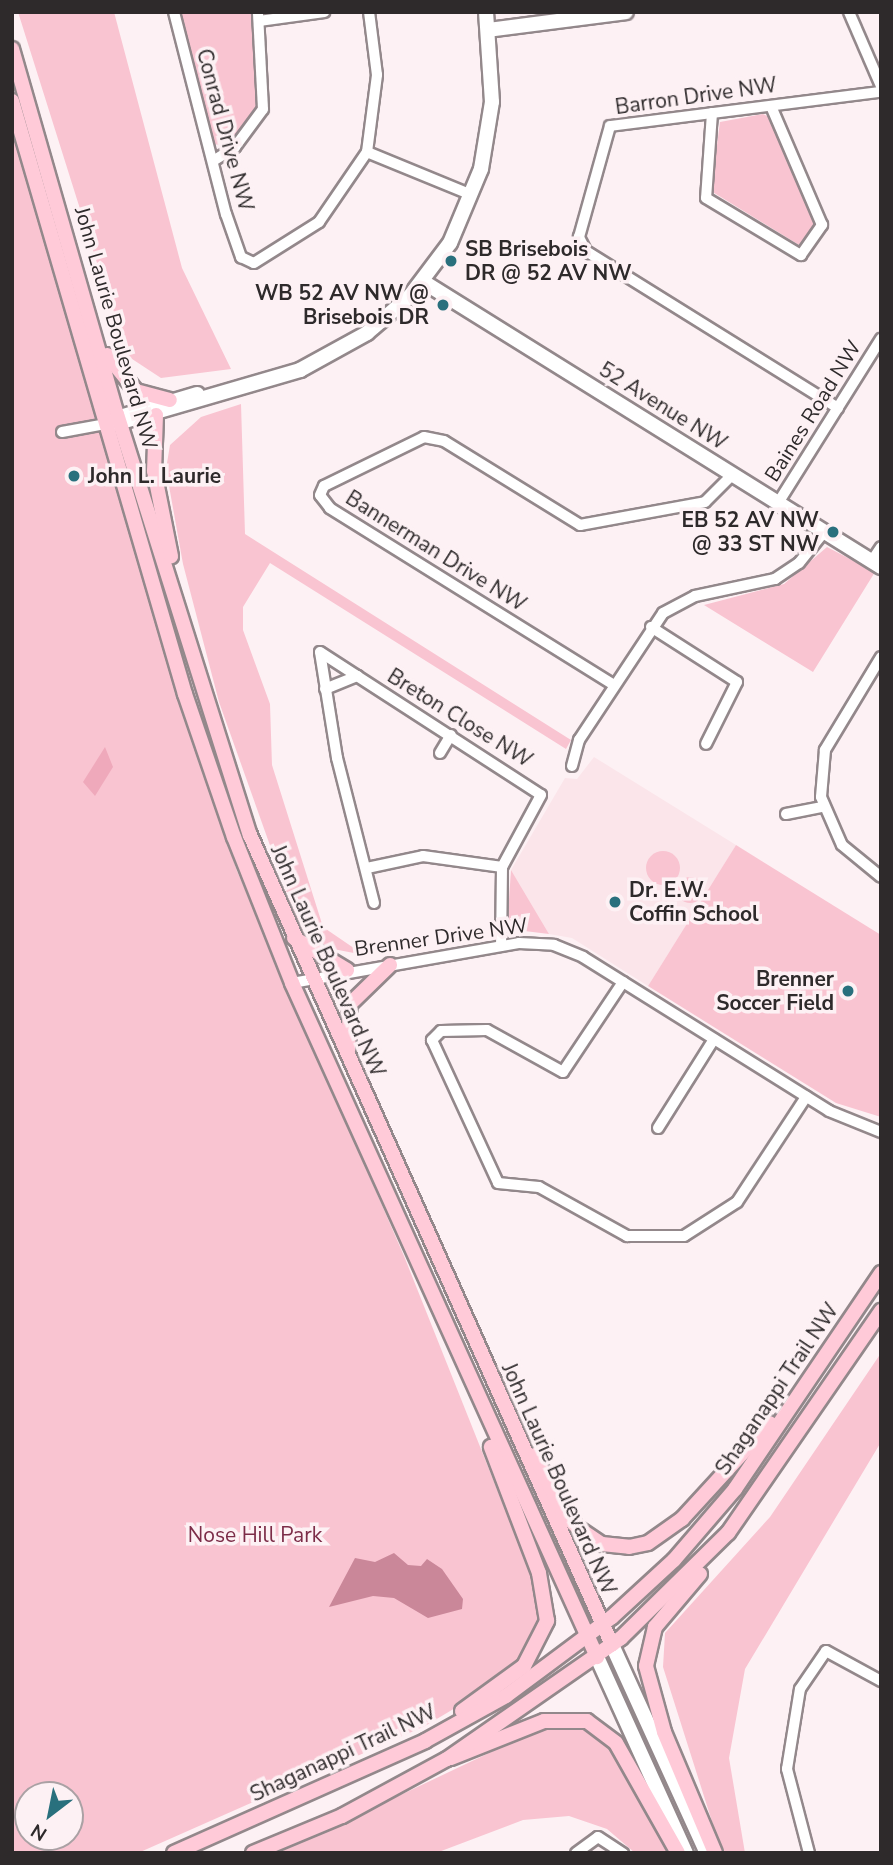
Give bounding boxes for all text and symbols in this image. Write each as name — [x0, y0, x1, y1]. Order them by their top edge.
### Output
street label: Conrad Drive NW — [191, 46, 259, 214]
street label: Barron Drive NW — [613, 72, 779, 120]
street label: John Laurie Boulevard NW — [69, 204, 163, 452]
place label: SB Brisebois DR @ 52 AV NW — [465, 236, 632, 286]
marker: SB Brisebois DR @ 52 AV NW — [443, 253, 459, 269]
place label: WB 52 AV NW @ Brisebois DR — [255, 280, 429, 330]
marker: WB 52 AV NW @ Brisebois DR — [435, 297, 451, 313]
street label: Baines Road NW — [759, 336, 867, 486]
street label: 52 Avenue NW — [594, 357, 732, 455]
place label: John L. Laurie — [88, 463, 221, 489]
marker: John L. Laurie — [66, 468, 82, 484]
street label: Bannerman Drive NW — [341, 485, 531, 617]
place label: EB 52 AV NW @ 33 ST NW — [681, 507, 819, 557]
marker: EB 52 AV NW @ 33 ST NW — [825, 524, 841, 540]
street label: Breton Close NW — [383, 663, 537, 773]
street label: John Laurie Boulevard NW — [265, 841, 391, 1081]
place label: Dr. E.W. Coffin School — [629, 877, 759, 927]
marker: Dr. E.W. Coffin School — [607, 894, 623, 910]
street label: Brenner Drive NW — [353, 912, 529, 962]
place label: Brenner Soccer Field — [716, 966, 834, 1016]
marker: Brenner Soccer Field — [840, 983, 856, 999]
street label: Shaganappi Trail NW — [710, 1298, 844, 1480]
street label: John Laurie Boulevard NW — [496, 1359, 622, 1599]
park label: Nose Hill Park — [188, 1522, 322, 1548]
street label: Shaganappi Trail NW — [246, 1699, 440, 1807]
north arrow — [14, 1781, 84, 1851]
text: N — [26, 1817, 52, 1847]

